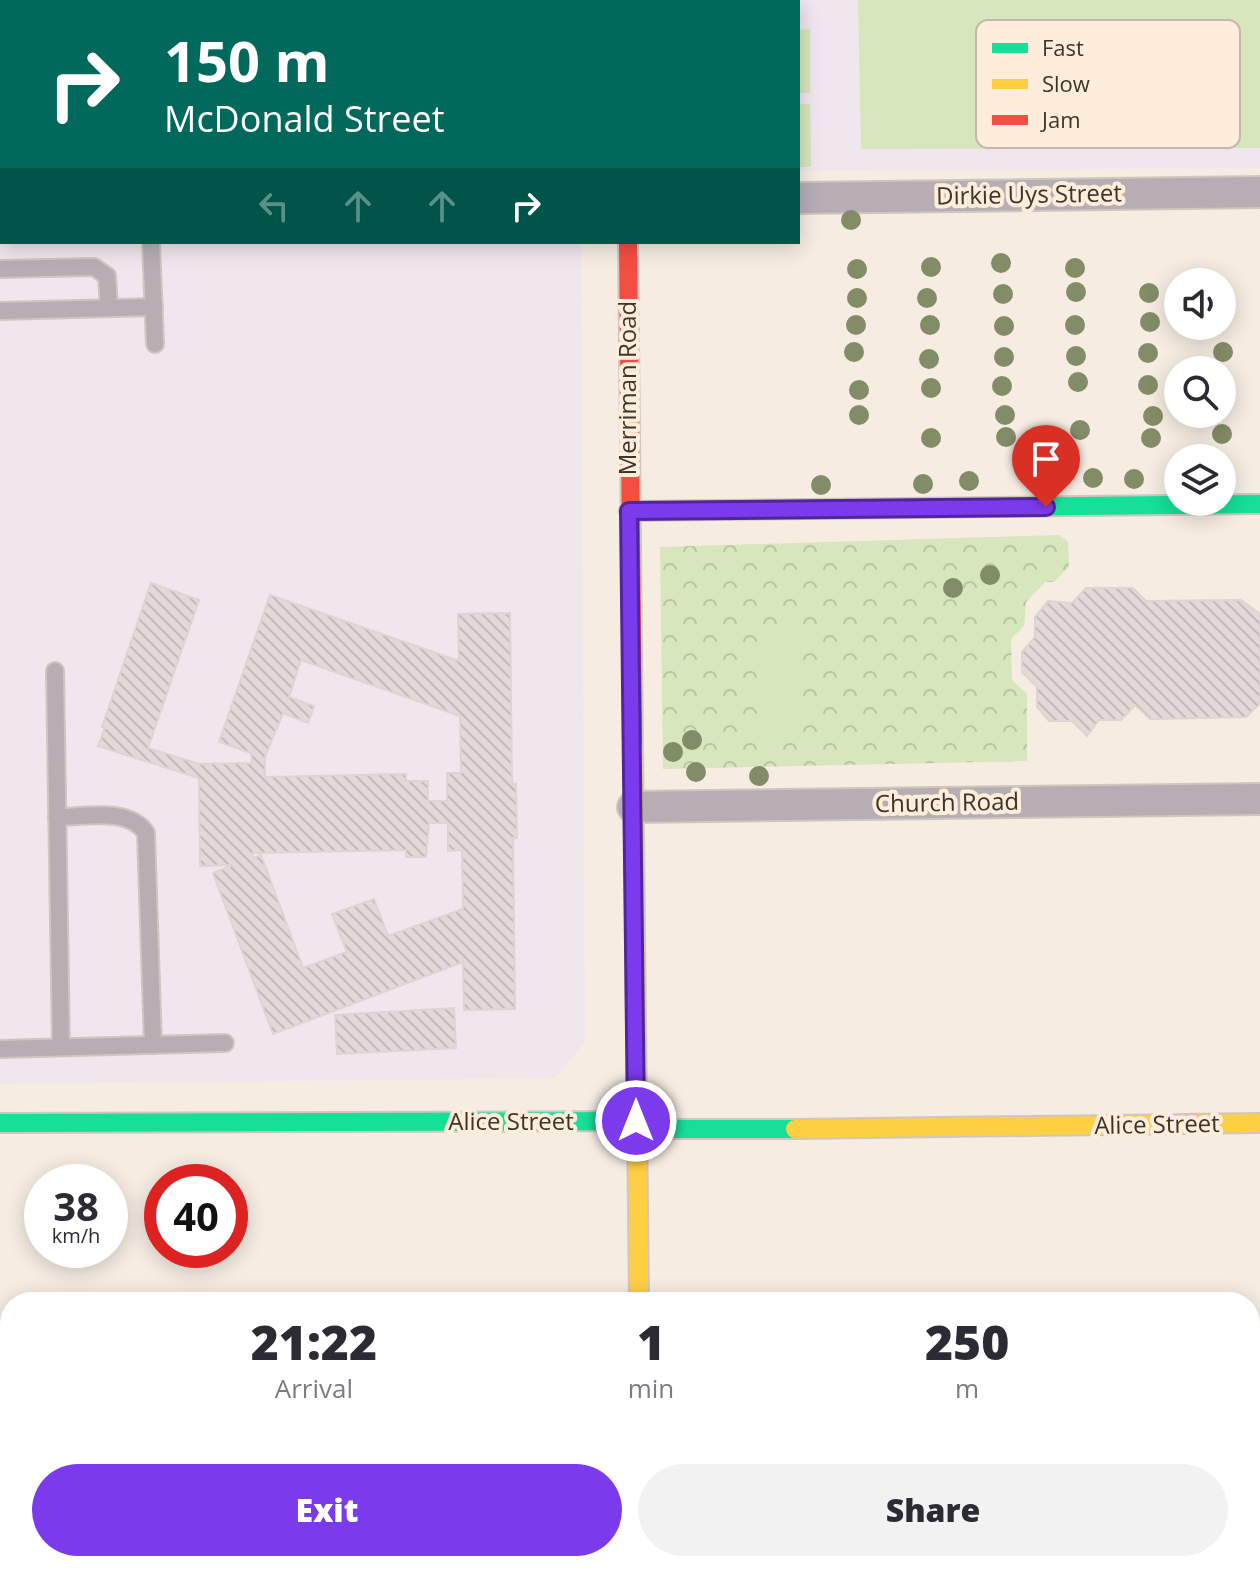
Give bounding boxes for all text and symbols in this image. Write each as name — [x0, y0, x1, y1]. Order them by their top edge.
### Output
legend — [976, 20, 1240, 148]
text: 150 m — [164, 22, 330, 98]
icon: right — [32, 32, 136, 136]
text: Fast — [1042, 32, 1084, 62]
text: Slow — [1042, 68, 1090, 98]
text: McDonald Street — [164, 94, 445, 143]
text: Jam — [1040, 104, 1081, 134]
street label: Dirkie Uys Street — [936, 175, 1122, 212]
icon: left — [252, 184, 296, 228]
icon: ahead — [336, 184, 380, 228]
icon: ahead — [420, 184, 464, 228]
icon: right — [504, 184, 548, 228]
map controls — [1164, 268, 1236, 516]
button: sound — [1164, 268, 1236, 340]
street label: Merriman Road — [610, 301, 643, 475]
button: search — [1164, 356, 1236, 428]
pin — [1012, 425, 1080, 507]
icon: arrive — [1024, 437, 1068, 481]
button: layers — [1164, 444, 1236, 516]
street label: Church Road — [875, 784, 1019, 819]
position arrow — [594, 1079, 678, 1163]
street label: Alice Street — [448, 1104, 574, 1137]
street label: Alice Street — [1094, 1106, 1220, 1141]
speed limit sign: 40 — [144, 1164, 248, 1268]
text: 38 — [53, 1178, 99, 1233]
text: km/h — [52, 1222, 100, 1249]
text: 21:22 — [251, 1309, 377, 1374]
text: 1 — [637, 1309, 665, 1374]
text: 250 — [925, 1309, 1009, 1374]
text: Arrival — [275, 1370, 353, 1406]
text: min — [628, 1370, 674, 1406]
text: m — [955, 1370, 979, 1406]
button: Exit — [32, 1464, 622, 1556]
button: Share — [638, 1464, 1228, 1556]

